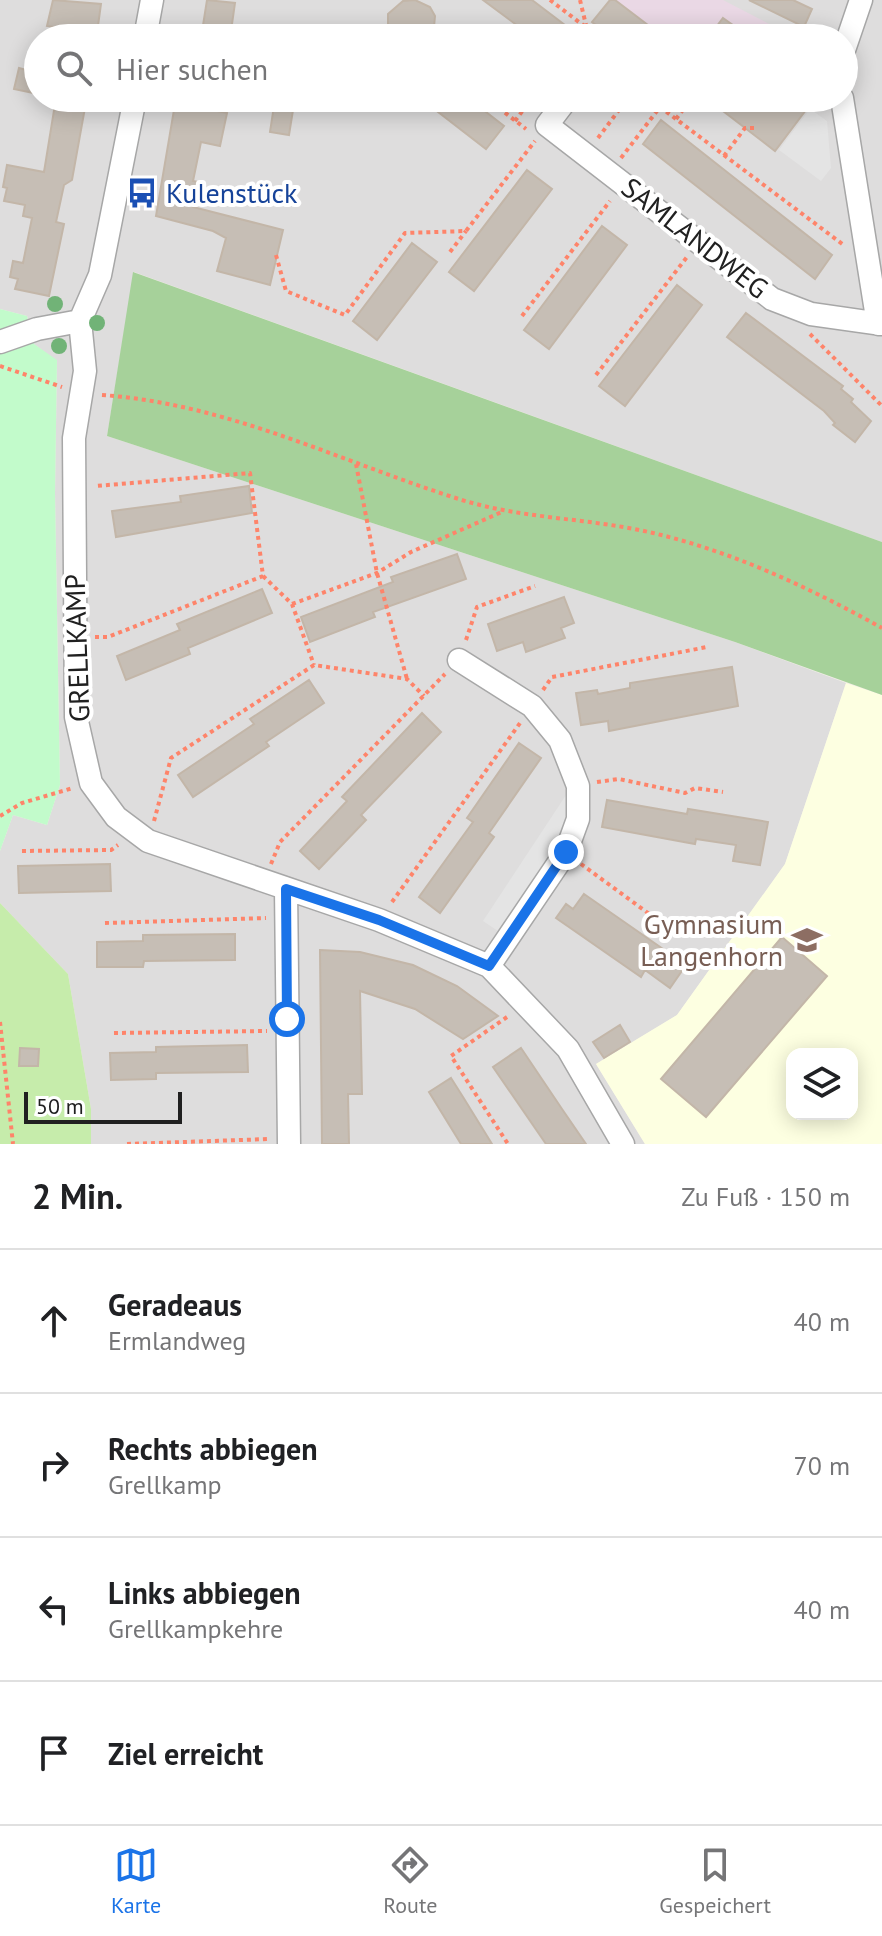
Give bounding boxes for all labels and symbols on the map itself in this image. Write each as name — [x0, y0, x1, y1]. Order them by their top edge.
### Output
street label: SAMLANDWEG — [614, 169, 776, 306]
place label: Kulenstück — [166, 174, 298, 211]
bus stop icon: Kulenstück — [125, 176, 159, 210]
street label: GRELLKAMP — [55, 573, 98, 723]
route end — [548, 834, 584, 870]
place label: Gymnasium Langenhorn — [640, 905, 783, 974]
school or university icon: Gymnasium Langenhorn — [790, 923, 824, 957]
route start — [269, 1001, 305, 1037]
scale bar — [24, 1088, 182, 1124]

